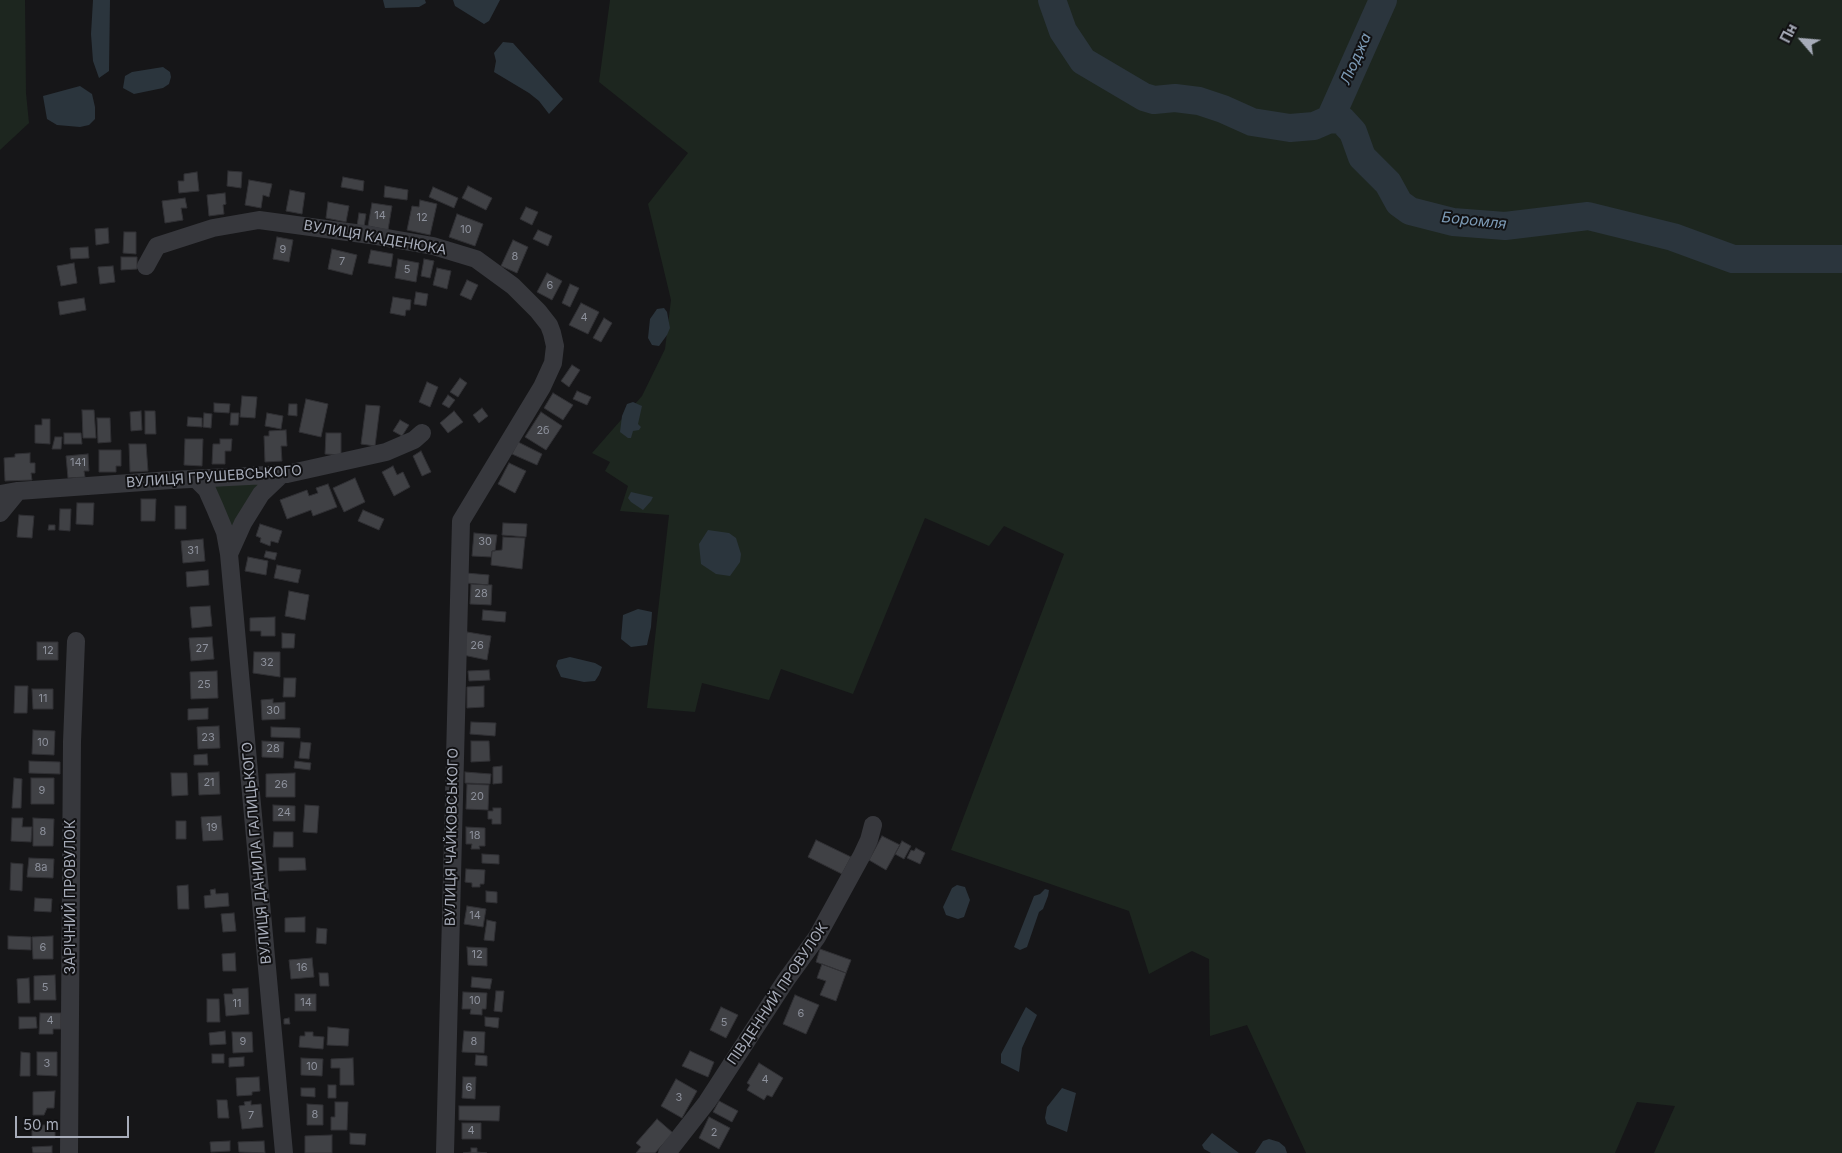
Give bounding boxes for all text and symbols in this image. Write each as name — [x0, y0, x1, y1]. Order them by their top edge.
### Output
north arrow — [1777, 15, 1827, 65]
text: Пн — [1776, 21, 1800, 45]
water label: Люджа — [1337, 30, 1375, 88]
house number: 14 — [374, 209, 386, 223]
water label: Боромля — [1441, 209, 1507, 233]
house number: 12 — [416, 211, 428, 225]
street label: ВУЛИЦЯ КАДЕНЮКА — [302, 217, 448, 259]
house number: 10 — [460, 223, 472, 237]
house number: 9 — [280, 243, 286, 257]
house number: 8 — [512, 250, 518, 264]
house number: 7 — [339, 255, 345, 269]
house number: 5 — [404, 263, 410, 277]
house number: 6 — [547, 279, 553, 293]
house number: 4 — [580, 311, 588, 325]
house number: 2б — [536, 424, 550, 438]
house number: 141 — [70, 456, 86, 470]
street label: ВУЛИЦЯ ГРУШЕВСЬКОГО — [126, 462, 302, 492]
house number: 30 — [478, 535, 492, 549]
house number: 31 — [187, 544, 199, 558]
house number: 28 — [474, 587, 488, 601]
house number: 26 — [470, 639, 484, 653]
house number: 27 — [196, 642, 208, 656]
house number: 12 — [42, 644, 54, 658]
house number: 32 — [260, 656, 274, 670]
house number: 25 — [197, 678, 211, 692]
house number: 11 — [39, 692, 47, 706]
house number: 30 — [266, 704, 280, 718]
house number: 23 — [201, 731, 215, 745]
house number: 10 — [37, 736, 49, 750]
street label: ВУЛИЦЯ ДАНИЛА ГАЛИЦЬКОГО — [239, 741, 275, 965]
house number: 28 — [266, 742, 280, 756]
street label: ВУЛИЦЯ ЧАЙКОВСЬКОГО — [442, 748, 462, 926]
house number: 21 — [203, 776, 215, 790]
house number: 26 — [274, 778, 288, 792]
house number: 9 — [39, 784, 45, 798]
house number: 20 — [470, 790, 484, 804]
house number: 24 — [277, 806, 291, 820]
street label: ЗАРІЧНИЙ ПРОВУЛОК — [63, 820, 79, 974]
house number: 19 — [206, 821, 218, 835]
house number: 8 — [40, 825, 46, 839]
house number: 18 — [469, 829, 481, 843]
house number: 8а — [35, 861, 47, 875]
house number: 14 — [469, 909, 481, 923]
street label: ПІВДЕННИЙ ПРОВУЛОК — [724, 920, 832, 1068]
house number: 6 — [40, 941, 46, 955]
house number: 12 — [471, 948, 483, 962]
house number: 16 — [296, 961, 308, 975]
house number: 5 — [42, 981, 48, 995]
house number: 10 — [469, 994, 481, 1008]
house number: 14 — [300, 996, 312, 1010]
house number: 11 — [233, 997, 241, 1011]
house number: 6 — [798, 1007, 804, 1021]
house number: 4 — [46, 1014, 54, 1028]
house number: 5 — [721, 1016, 727, 1030]
house number: 9 — [240, 1035, 246, 1049]
house number: 8 — [471, 1035, 477, 1049]
house number: 3 — [44, 1057, 50, 1071]
house number: 10 — [306, 1060, 318, 1074]
house number: 4 — [761, 1073, 769, 1087]
house number: 6 — [466, 1081, 472, 1095]
house number: 3 — [676, 1091, 682, 1105]
scale bar — [18, 1106, 131, 1138]
house number: 8 — [312, 1108, 318, 1122]
house number: 7 — [248, 1109, 254, 1123]
text: 50 m — [23, 1115, 59, 1134]
house number: 4 — [467, 1124, 475, 1138]
house number: 2 — [711, 1126, 717, 1140]

